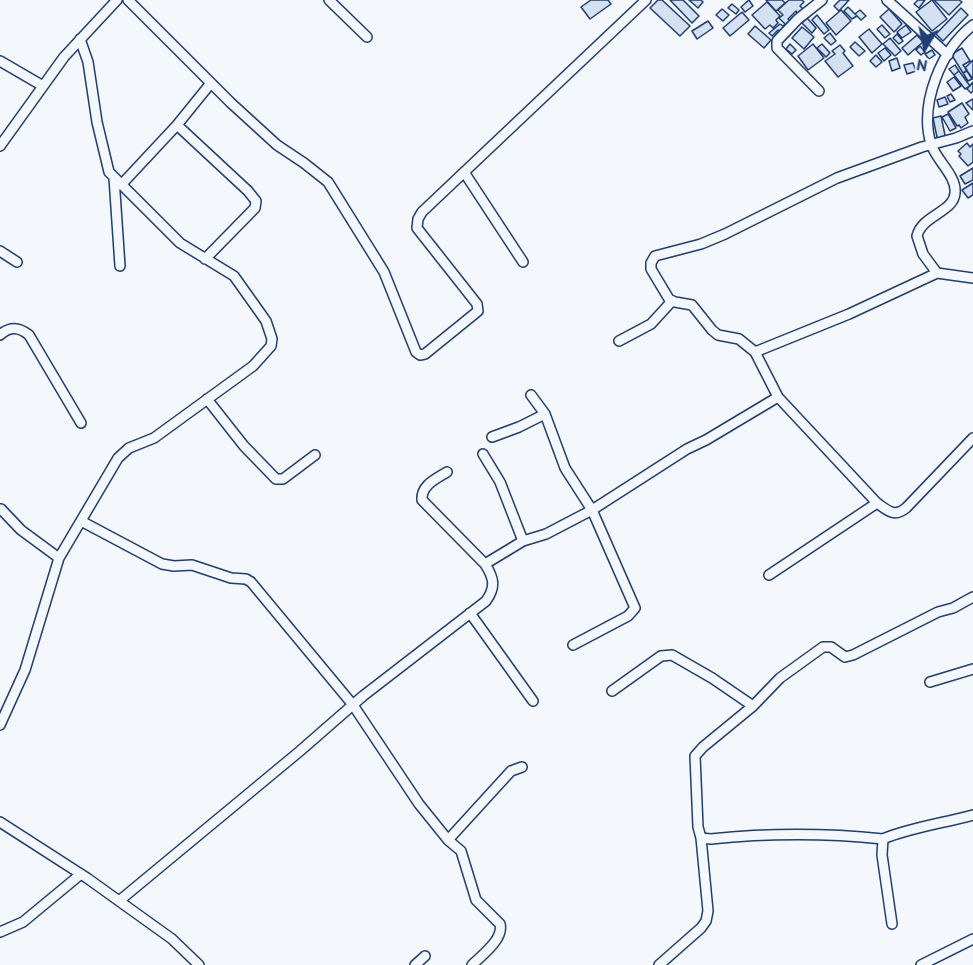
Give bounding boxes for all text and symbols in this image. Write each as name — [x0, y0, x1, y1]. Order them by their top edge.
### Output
north arrow — [895, 18, 955, 78]
text: N — [915, 55, 929, 76]

